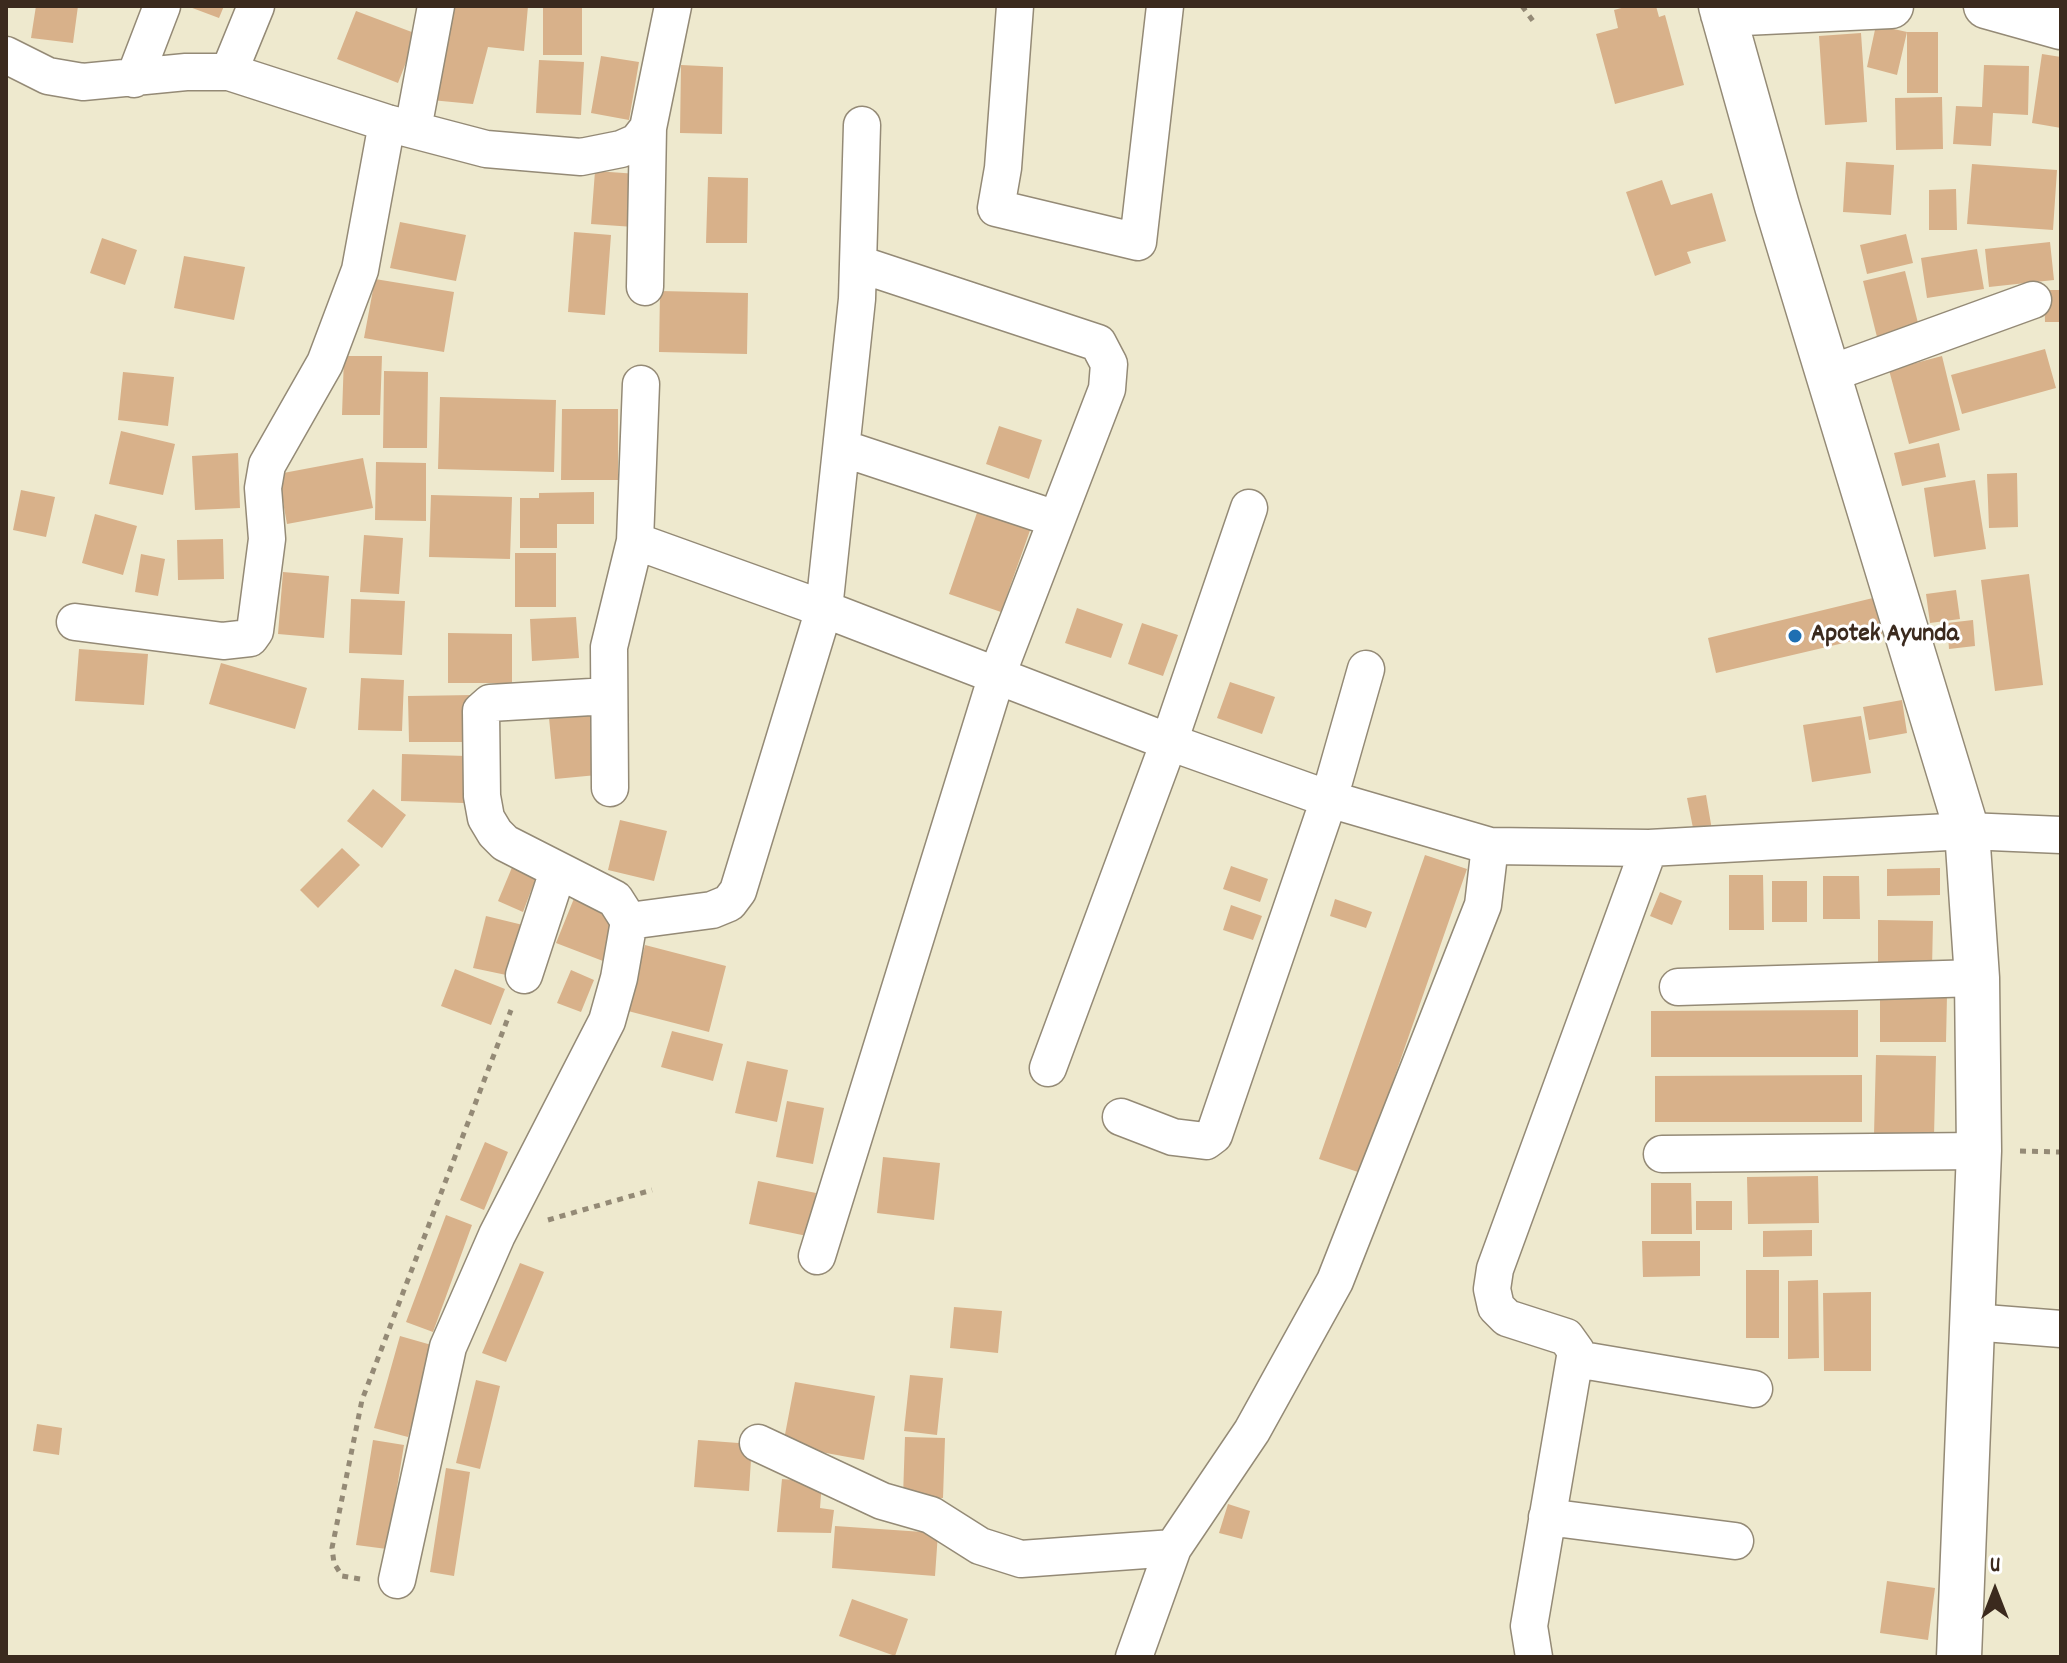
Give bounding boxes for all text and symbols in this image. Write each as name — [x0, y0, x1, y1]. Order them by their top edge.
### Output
place label: Apotek Ayunda — [1811, 620, 1959, 652]
marker: Apotek Ayunda — [1786, 627, 1804, 645]
north arrow — [1955, 1551, 2035, 1631]
text: U — [1990, 1551, 2000, 1582]

